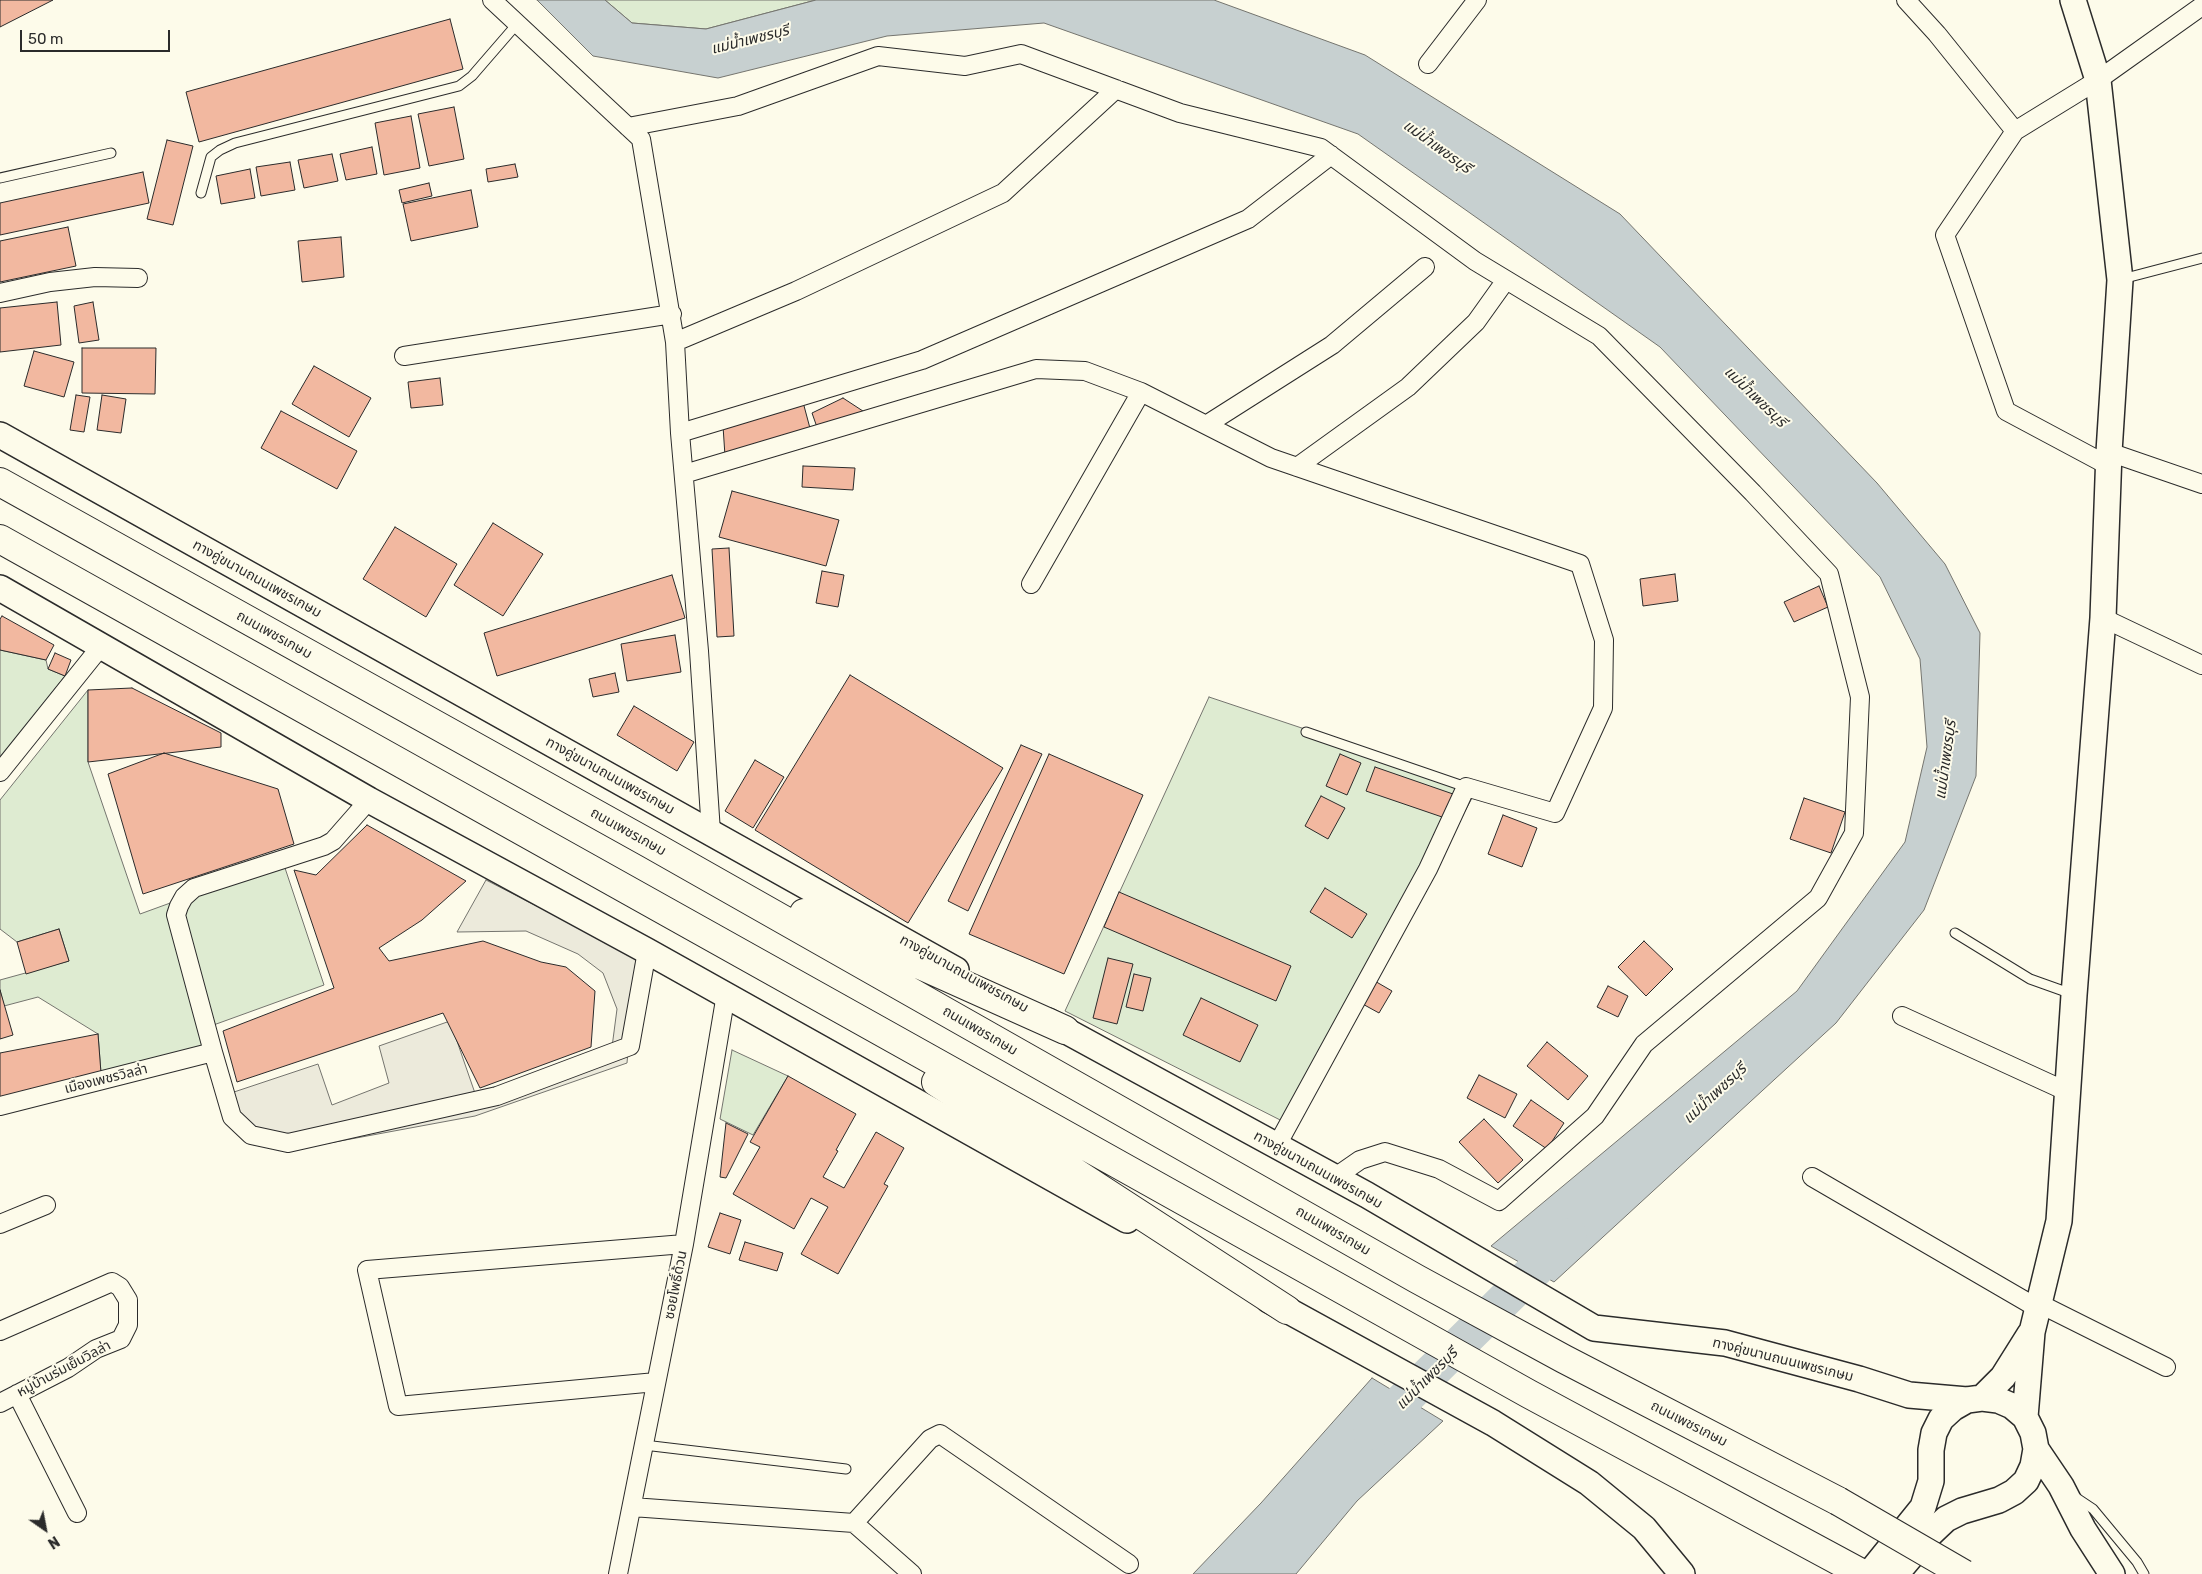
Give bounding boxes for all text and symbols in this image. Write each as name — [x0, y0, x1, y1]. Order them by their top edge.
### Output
scale bar — [22, 20, 172, 52]
water label: แม่น้ำเพชรบุรี — [709, 22, 791, 58]
text: 50 m — [28, 30, 63, 48]
water label: แม่น้ำเพชรบุรี — [1400, 116, 1474, 178]
water label: แม่น้ำเพชรบุรี — [1720, 363, 1790, 431]
street label: ทางคู่ขนานถนนเพชรเกษม — [190, 537, 324, 621]
street label: ถนนเพชรเกษม — [233, 607, 315, 663]
water label: แม่น้ำเพชรบุรี — [1932, 719, 1960, 801]
street label: ทางคู่ขนานถนนเพชรเกษม — [543, 734, 677, 818]
street label: ถนนเพชรเกษม — [587, 804, 669, 860]
street label: ทางคู่ขนานถนนเพชรเกษม — [897, 932, 1031, 1016]
street label: ถนนเพชรเกษม — [940, 1003, 1020, 1059]
water label: แม่น้ำเพชรบุรี — [1680, 1060, 1750, 1128]
street label: เมืองเพชรวิลล่า — [63, 1061, 149, 1097]
street label: ทางคู่ขนานถนนเพชรเกษม — [1251, 1128, 1385, 1212]
street label: ถนนเพชรเกษม — [1293, 1203, 1373, 1259]
street label: ซอยโพธิ์ด้วน — [661, 1249, 691, 1321]
street label: ทางคู่ขนานถนนเพชรเกษม — [1711, 1334, 1855, 1386]
street label: หมู่บ้านร่มเย็นวิลล่า — [14, 1337, 114, 1401]
water label: แม่น้ำเพชรบุรี — [1393, 1345, 1461, 1413]
street label: ถนนเพชรเกษม — [1648, 1397, 1730, 1451]
north arrow — [20, 1504, 70, 1554]
text: N — [45, 1532, 62, 1552]

